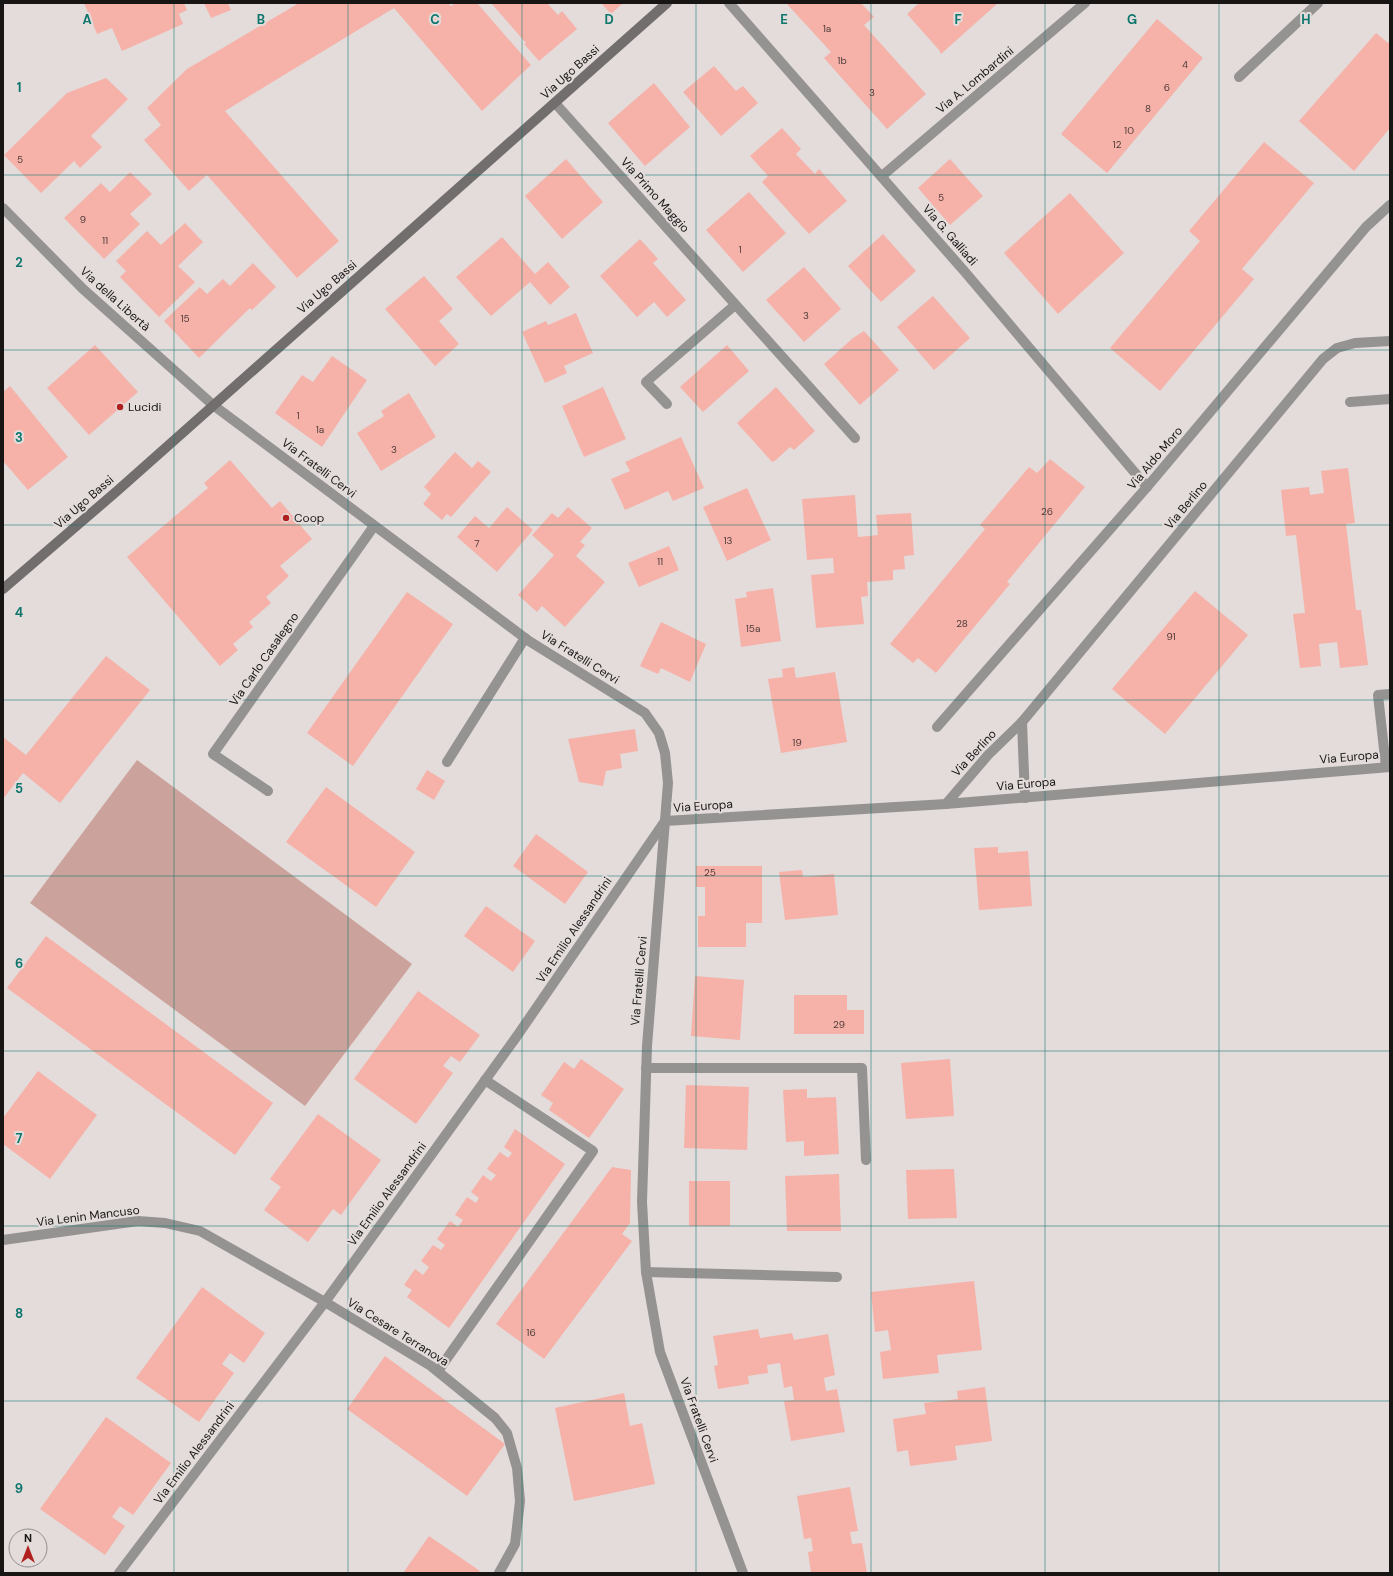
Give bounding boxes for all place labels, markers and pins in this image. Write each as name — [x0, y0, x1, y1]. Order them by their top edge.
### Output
place label: Lucidi — [128, 399, 161, 415]
marker: Lucidi — [115, 402, 125, 412]
place label: Coop — [294, 510, 324, 526]
marker: Coop — [281, 513, 291, 523]

